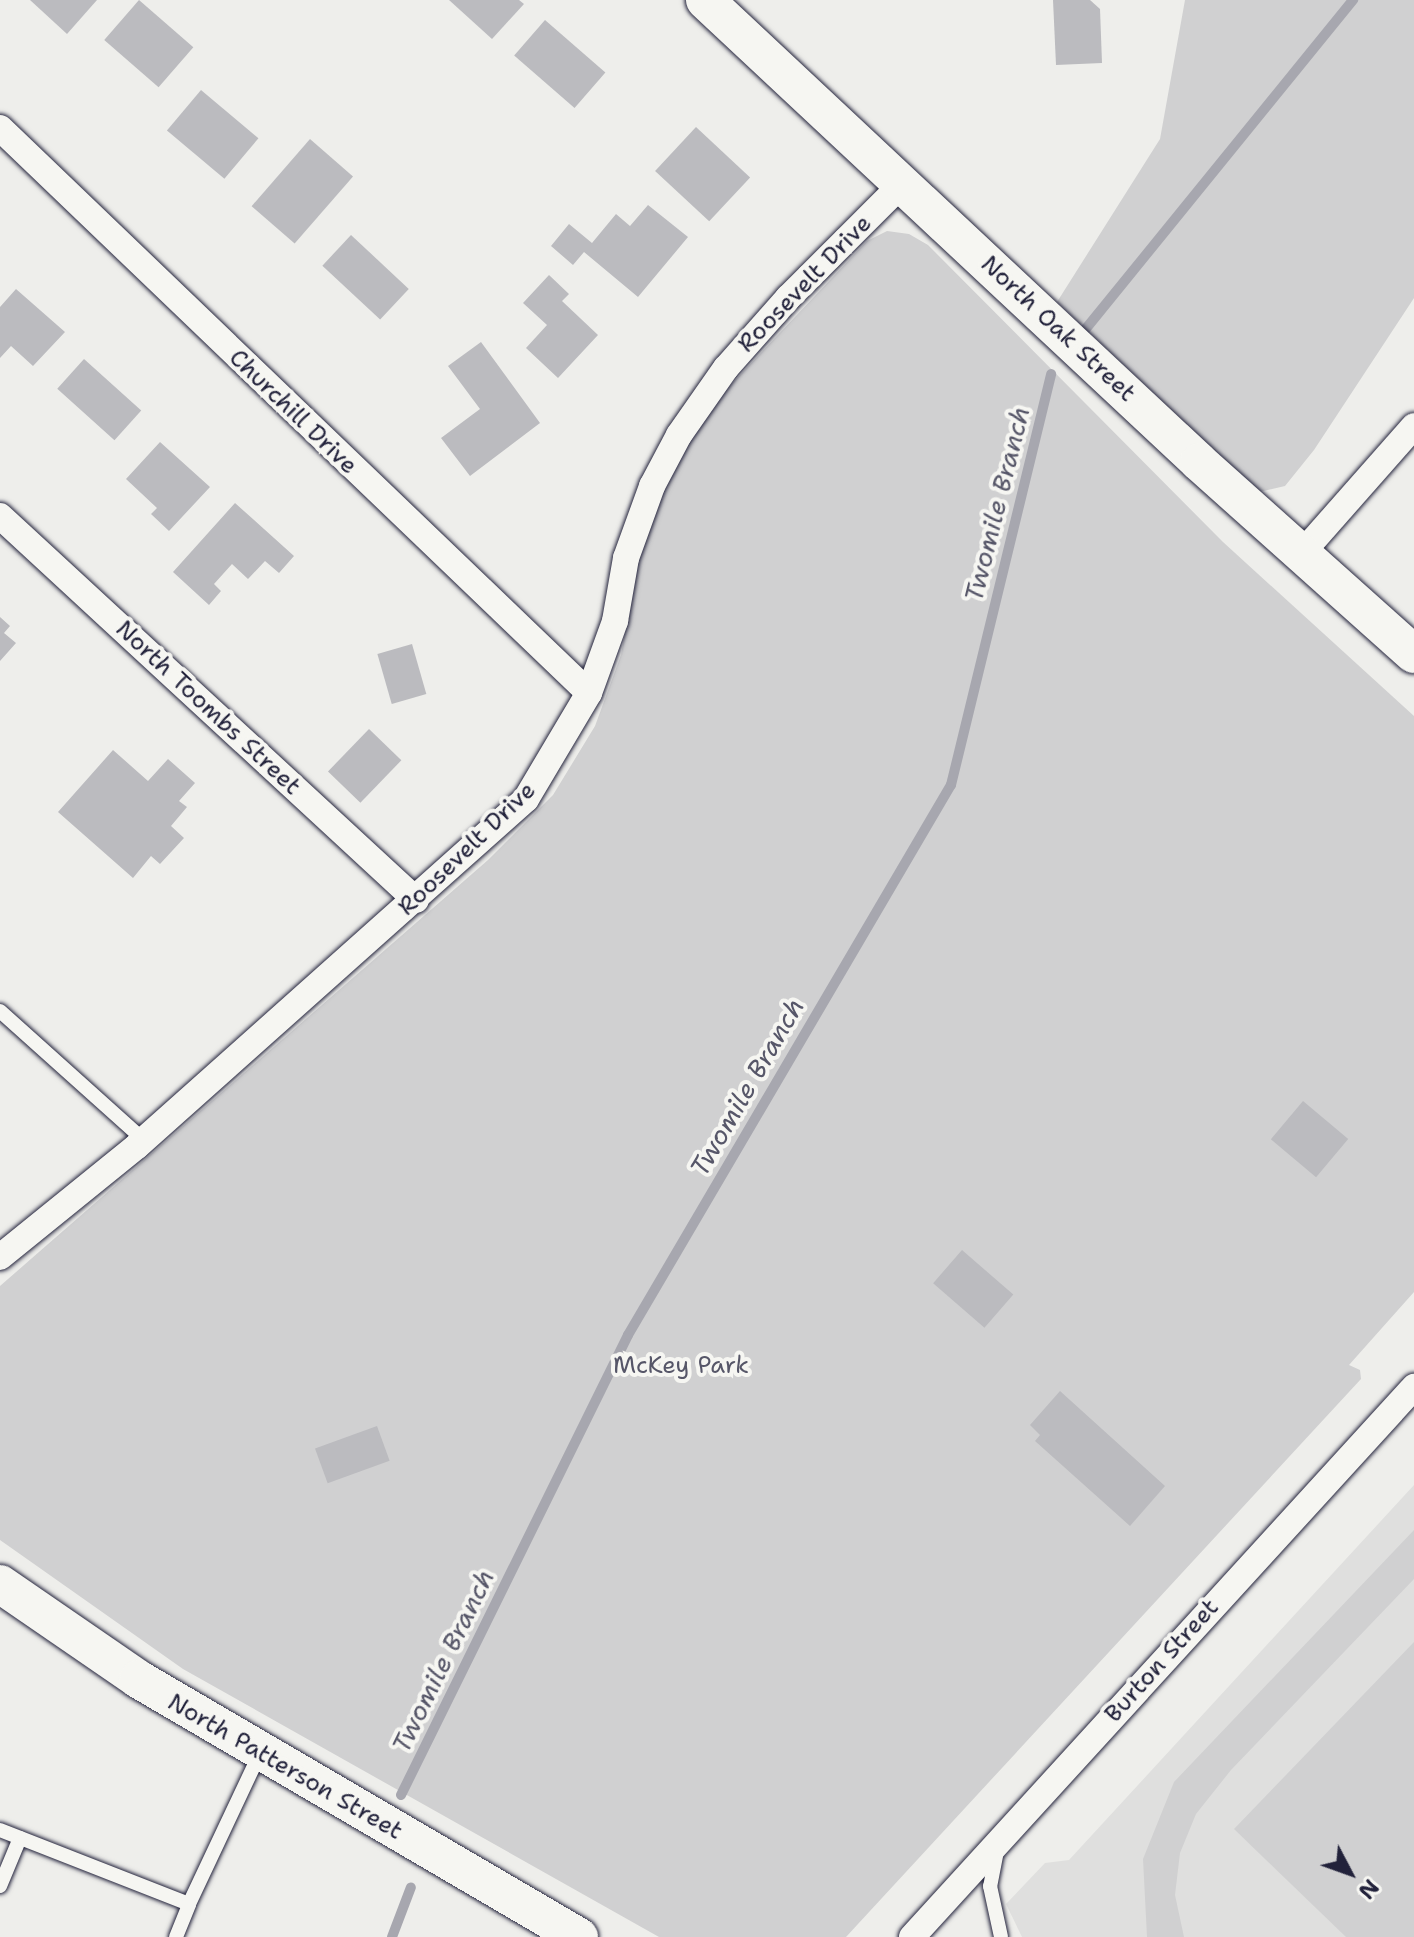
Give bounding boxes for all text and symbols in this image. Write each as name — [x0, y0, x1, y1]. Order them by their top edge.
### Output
street label: Roosevelt Drive — [732, 209, 878, 359]
street label: North Oak Street — [975, 250, 1141, 408]
street label: Churchill Drive — [223, 344, 363, 480]
water label: Twomile Branch — [958, 403, 1036, 605]
street label: North Toombs Street — [110, 615, 306, 801]
street label: Roosevelt Drive — [392, 776, 542, 922]
water label: Twomile Branch — [683, 993, 811, 1181]
park label: McKey Park — [613, 1352, 749, 1380]
water label: Twomile Branch — [385, 1564, 501, 1758]
street label: Burton Street — [1099, 1593, 1225, 1729]
street label: North Patterson Street — [163, 1688, 407, 1846]
north arrow — [1310, 1833, 1390, 1913]
text: N — [1352, 1873, 1385, 1905]

